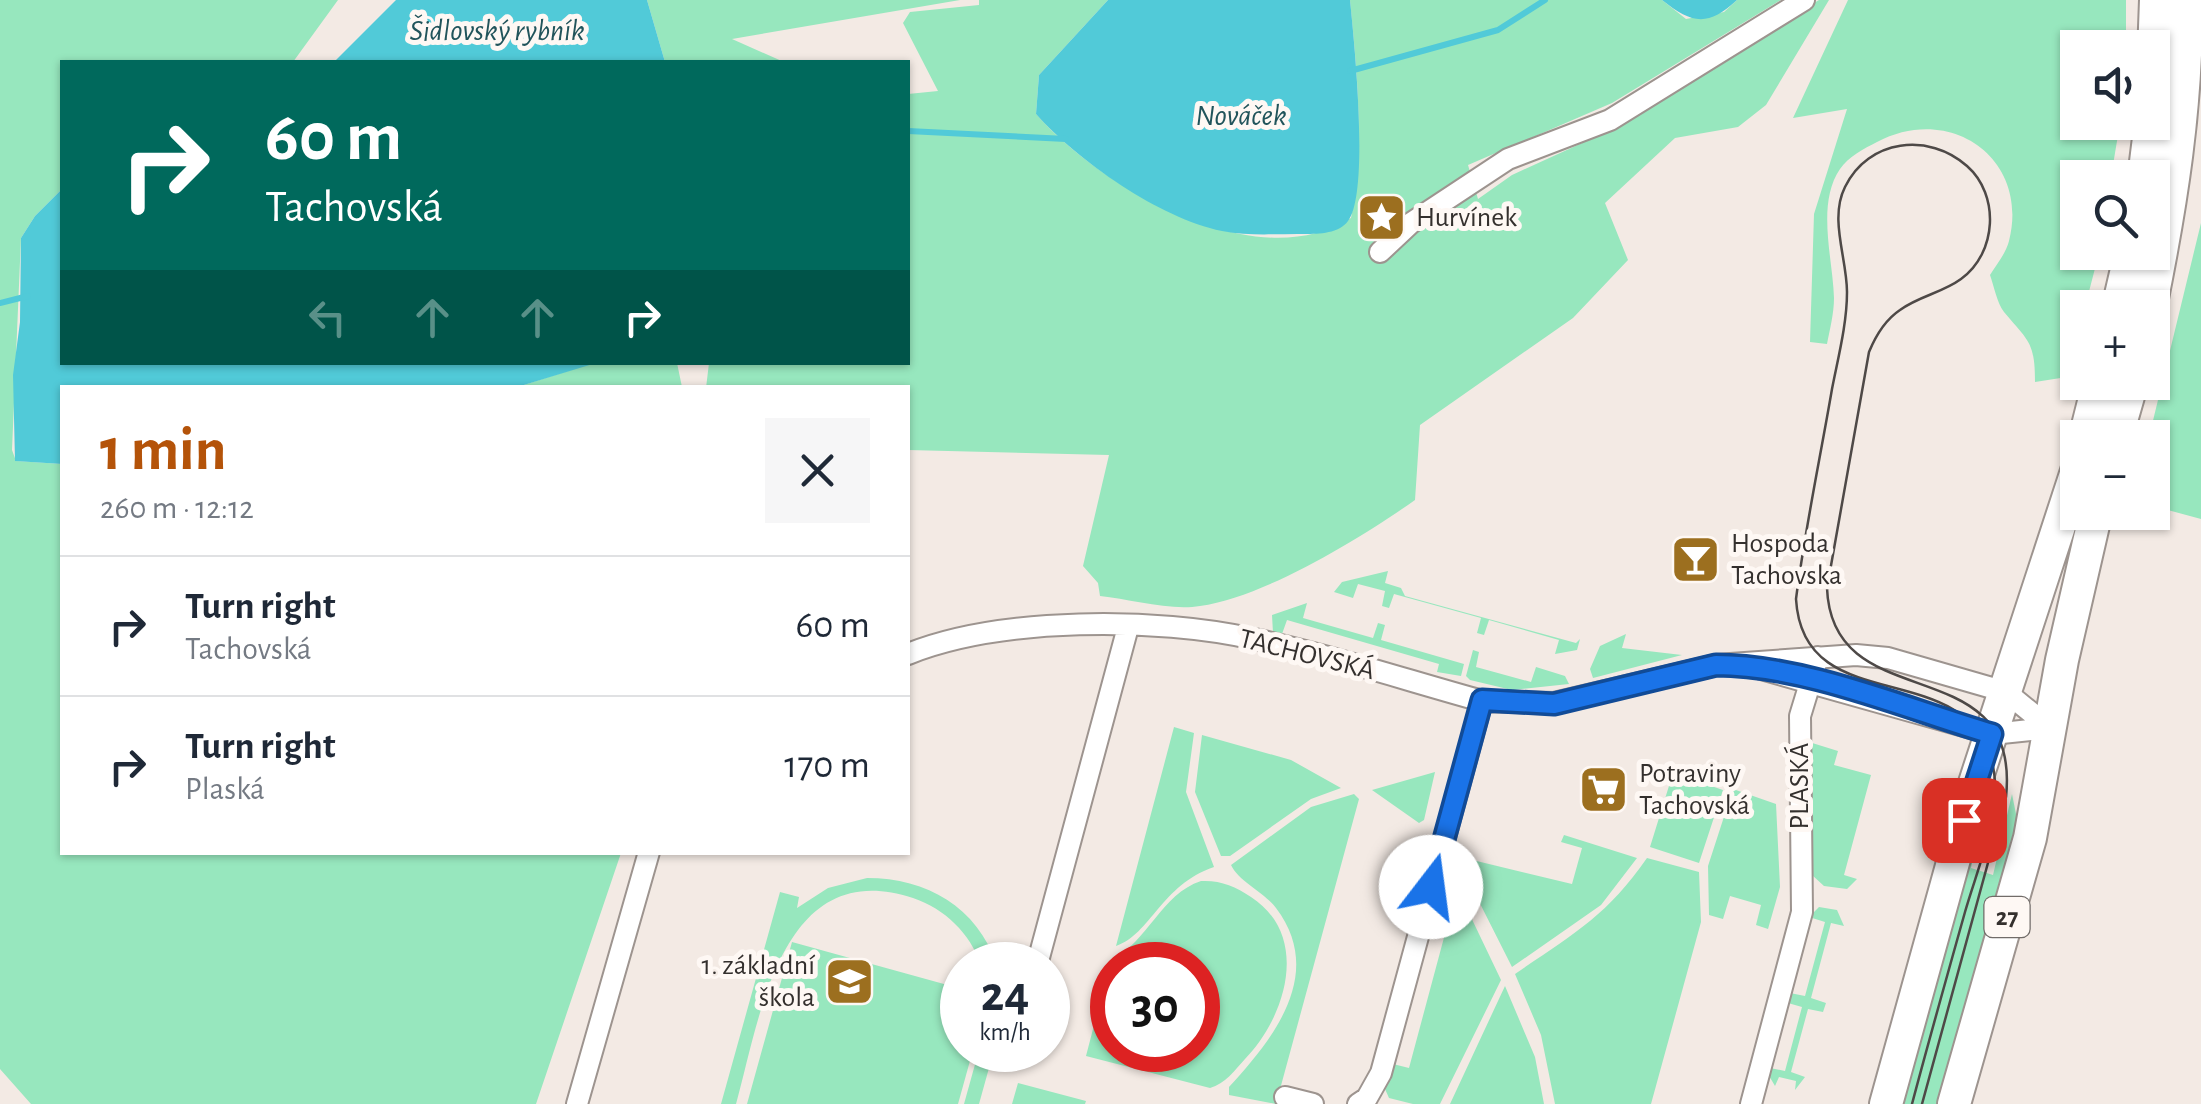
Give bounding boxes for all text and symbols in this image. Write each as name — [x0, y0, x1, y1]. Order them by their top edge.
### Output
water label: Šidlovský rybník — [409, 14, 585, 46]
map controls — [2060, 30, 2170, 530]
button: sound — [2060, 30, 2170, 140]
icon: right — [100, 100, 230, 230]
water label: Nováček — [1195, 101, 1287, 131]
text: 60 m — [265, 103, 402, 173]
button: search — [2060, 160, 2170, 270]
text: Tachovská — [265, 185, 443, 230]
place icon: Hurvínek — [1355, 192, 1407, 244]
place label: Hurvínek — [1416, 204, 1517, 232]
icon: left — [300, 290, 355, 345]
icon: ahead — [405, 290, 460, 345]
icon: ahead — [510, 290, 565, 345]
icon: right — [615, 290, 670, 345]
button: + — [2060, 290, 2170, 400]
button: close — [765, 418, 870, 523]
button: − — [2060, 420, 2170, 530]
text: 1 min — [100, 421, 226, 481]
text: 260 m · 12:12 — [100, 492, 254, 524]
place label: Hospoda Tachovska — [1731, 530, 1842, 590]
bar icon: Hospoda Tachovska — [1670, 534, 1722, 586]
text: Turn right — [185, 588, 335, 626]
icon: right — [100, 599, 155, 654]
text: 60 m — [795, 607, 870, 645]
street label: TACHOVSKÁ — [1236, 622, 1378, 685]
text: Tachovská — [185, 633, 312, 665]
text: Turn right — [185, 728, 335, 766]
icon: right — [100, 739, 155, 794]
street label: PLASKÁ — [1783, 742, 1814, 830]
text: 170 m — [784, 747, 870, 785]
place label: Potraviny Tachovská — [1639, 760, 1750, 820]
supermarket icon: Potraviny Tachovská — [1578, 764, 1630, 816]
text: Plaská — [185, 773, 265, 805]
pin — [1922, 778, 2007, 863]
icon: arrive — [1937, 793, 1992, 848]
position arrow — [1379, 835, 1483, 939]
road number: 27 — [1984, 897, 2030, 937]
speed limit sign: 30 — [1090, 942, 1220, 1072]
place label: 1. základní škola — [702, 952, 815, 1012]
school or university icon: 1. základní škola — [824, 956, 876, 1008]
text: 24 — [981, 970, 1029, 1020]
text: km/h — [979, 1020, 1031, 1045]

